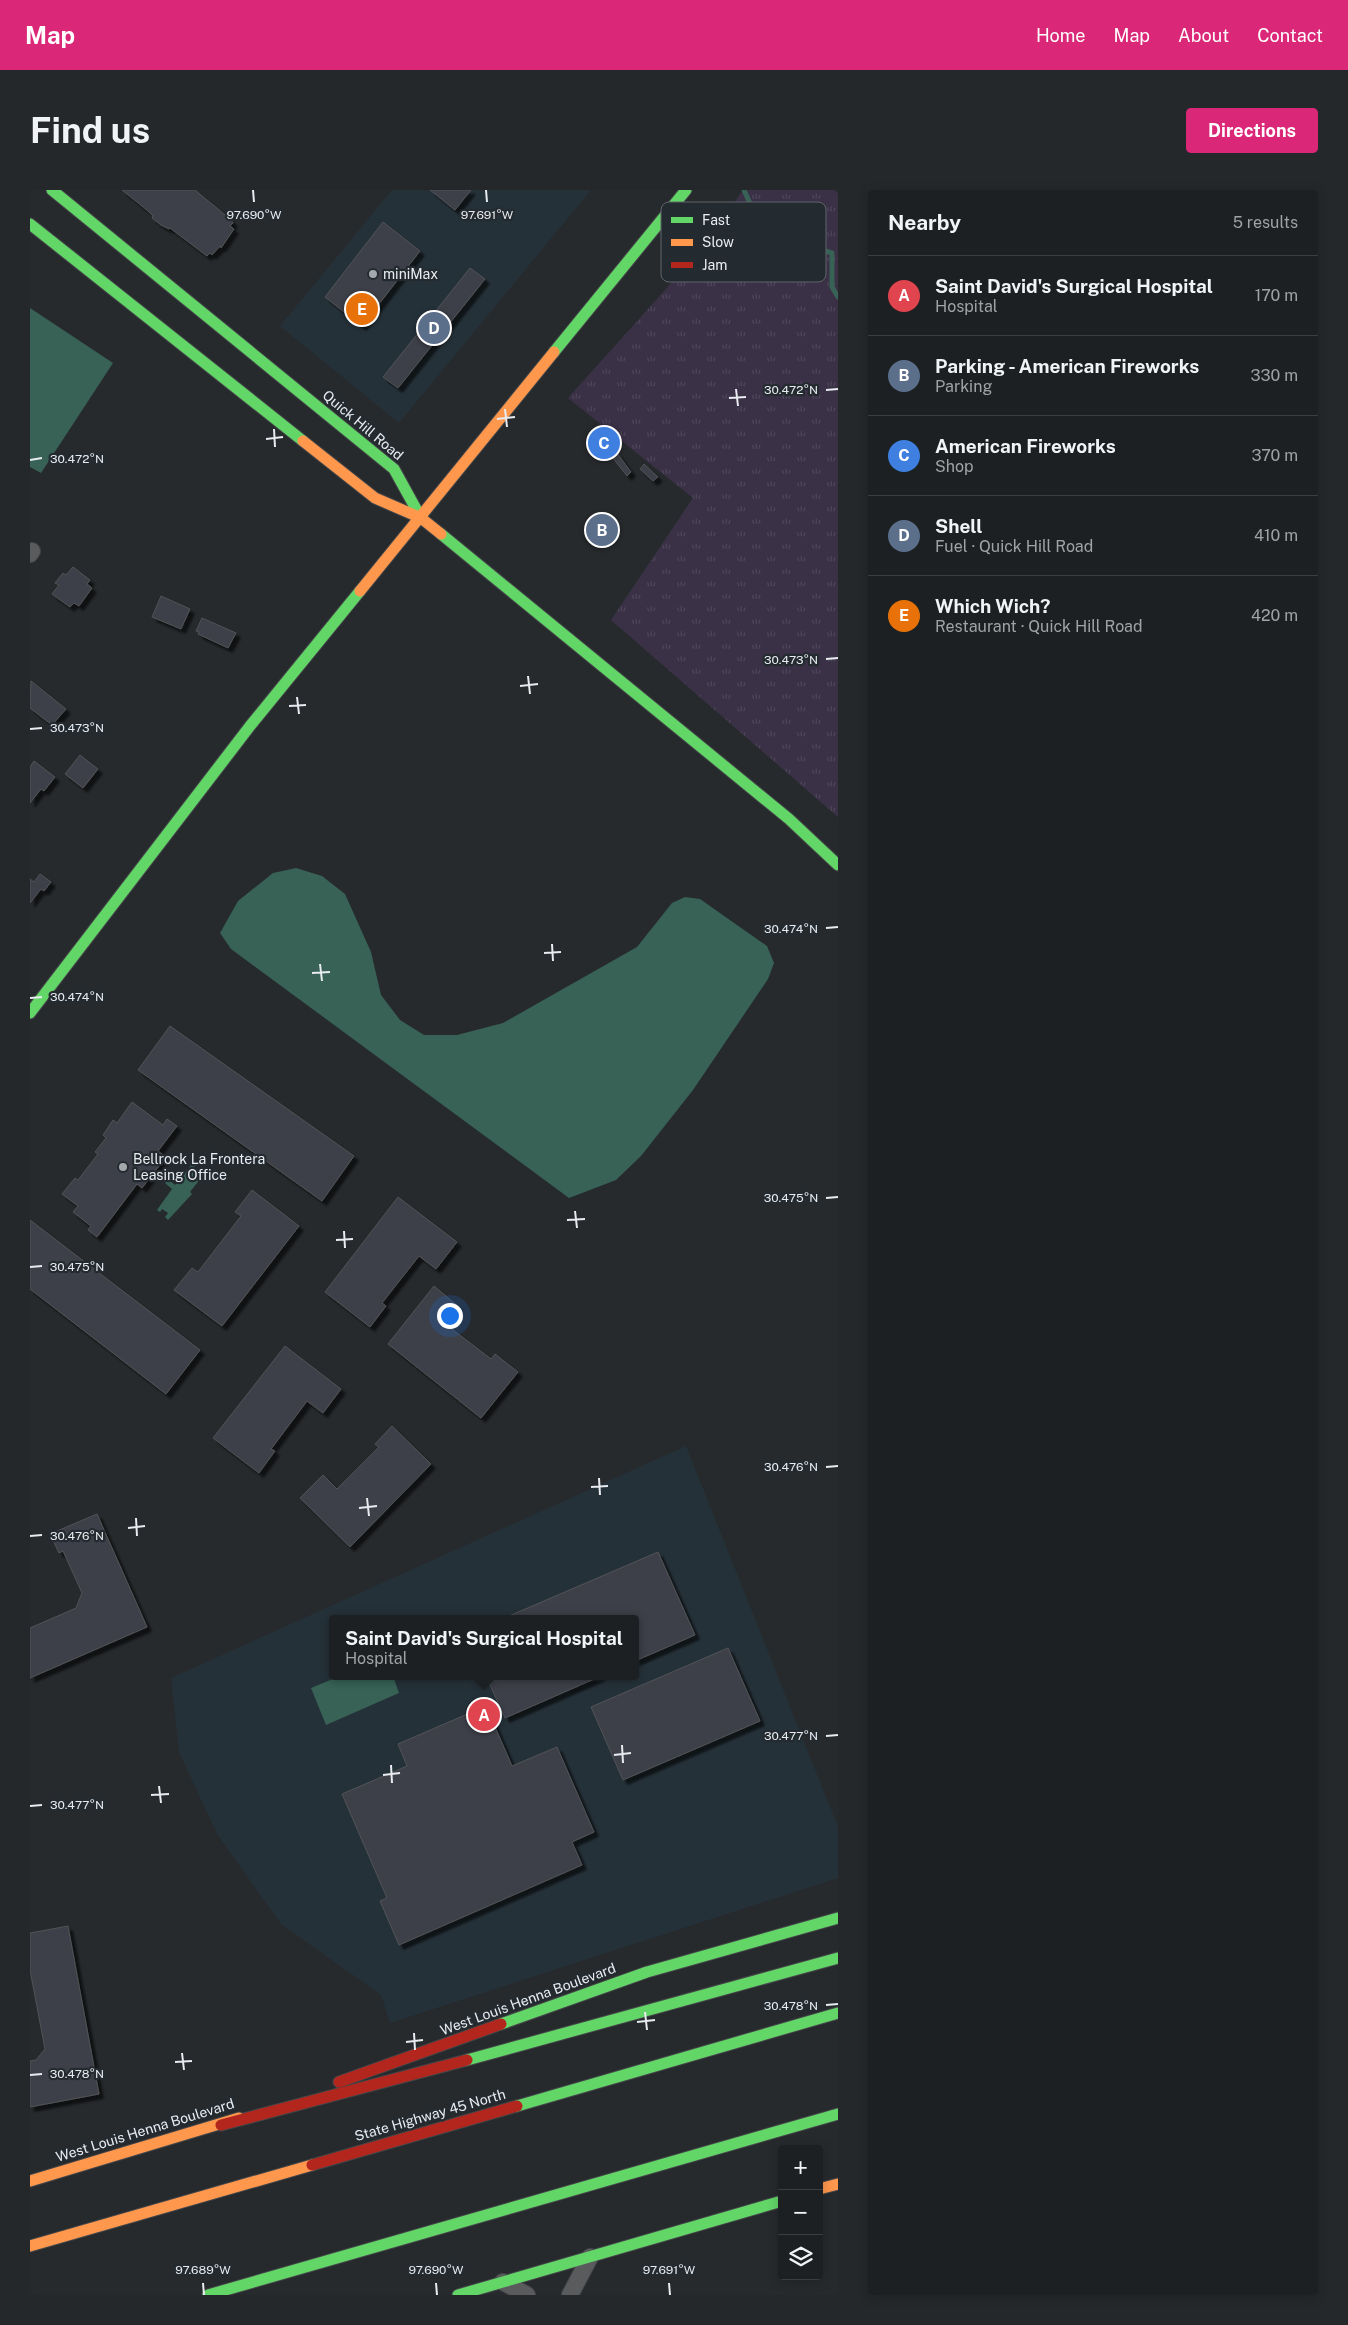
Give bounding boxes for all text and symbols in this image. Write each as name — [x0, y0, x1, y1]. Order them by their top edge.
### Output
text: Map — [25, 21, 75, 49]
text: Home — [1036, 25, 1086, 46]
text: Map — [1114, 25, 1150, 46]
text: About — [1178, 25, 1229, 46]
text: Contact — [1257, 25, 1323, 46]
button: Directions — [1186, 108, 1318, 153]
text: Find us — [30, 110, 150, 151]
legend — [661, 202, 826, 282]
text: 97.690°W — [227, 208, 282, 222]
text: 97.691°W — [461, 208, 514, 222]
text: Nearby — [888, 210, 961, 235]
text: Fast — [702, 212, 730, 228]
text: 5 results — [1233, 213, 1298, 232]
text: Slow — [702, 234, 734, 250]
text: Jam — [702, 257, 727, 273]
place label: miniMax — [383, 266, 438, 282]
marker: miniMax — [367, 268, 379, 280]
text: Saint David's Surgical Hospital — [935, 275, 1213, 297]
text: A — [898, 286, 910, 305]
text: 170 m — [1255, 286, 1298, 305]
pin: E — [346, 290, 378, 328]
text: Hospital — [935, 297, 998, 316]
pin: D — [418, 309, 450, 347]
text: Parking - American Fireworks — [935, 355, 1199, 377]
text: B — [899, 366, 909, 385]
text: 330 m — [1251, 366, 1298, 385]
text: Parking — [935, 377, 992, 396]
text: 30.472°N — [764, 383, 818, 397]
street label: Quick Hill Road — [320, 387, 406, 463]
pin: C — [588, 424, 620, 462]
text: American Fireworks — [935, 435, 1116, 457]
text: C — [898, 446, 910, 465]
text: 370 m — [1251, 446, 1298, 465]
text: 30.472°N — [50, 452, 104, 466]
text: Shop — [935, 457, 974, 476]
pin: B — [586, 511, 618, 549]
text: Shell — [935, 515, 983, 537]
text: D — [898, 526, 910, 545]
text: 410 m — [1254, 526, 1298, 545]
text: Fuel · Quick Hill Road — [935, 537, 1093, 556]
text: Which Wich? — [935, 595, 1051, 617]
text: E — [899, 606, 909, 625]
text: 420 m — [1251, 606, 1298, 625]
text: Restaurant · Quick Hill Road — [935, 617, 1143, 636]
text: 30.473°N — [764, 653, 818, 667]
text: 30.473°N — [50, 721, 104, 735]
text: 30.474°N — [764, 922, 818, 936]
text: 30.474°N — [50, 990, 104, 1004]
place label: Bellrock La Frontera Leasing Office — [133, 1151, 265, 1183]
marker: Bellrock La Frontera Leasing Office — [117, 1161, 129, 1173]
text: 30.475°N — [764, 1191, 818, 1205]
text: 30.475°N — [50, 1260, 104, 1274]
your location — [437, 1303, 463, 1329]
text: 30.476°N — [764, 1460, 818, 1474]
text: 30.476°N — [50, 1529, 104, 1543]
popup — [329, 1615, 639, 1680]
text: Saint David's Surgical Hospital — [345, 1627, 623, 1649]
text: Hospital — [345, 1649, 408, 1668]
pin: A — [468, 1696, 500, 1734]
text: 30.477°N — [764, 1729, 818, 1743]
text: 30.477°N — [50, 1798, 104, 1812]
street label: West Louis Henna Boulevard — [438, 1960, 618, 2038]
text: 30.478°N — [764, 1999, 818, 2013]
text: 30.478°N — [50, 2067, 104, 2081]
street label: State Highway 45 North — [353, 2086, 507, 2144]
street label: West Louis Henna Boulevard — [54, 2095, 236, 2165]
map controls — [778, 2145, 823, 2280]
button: + — [778, 2145, 823, 2190]
button: − — [778, 2190, 823, 2235]
button: layers — [778, 2235, 823, 2280]
text: 97.689°W — [175, 2263, 231, 2277]
text: 97.690°W — [409, 2263, 464, 2277]
text: 97.691°W — [643, 2263, 696, 2277]

